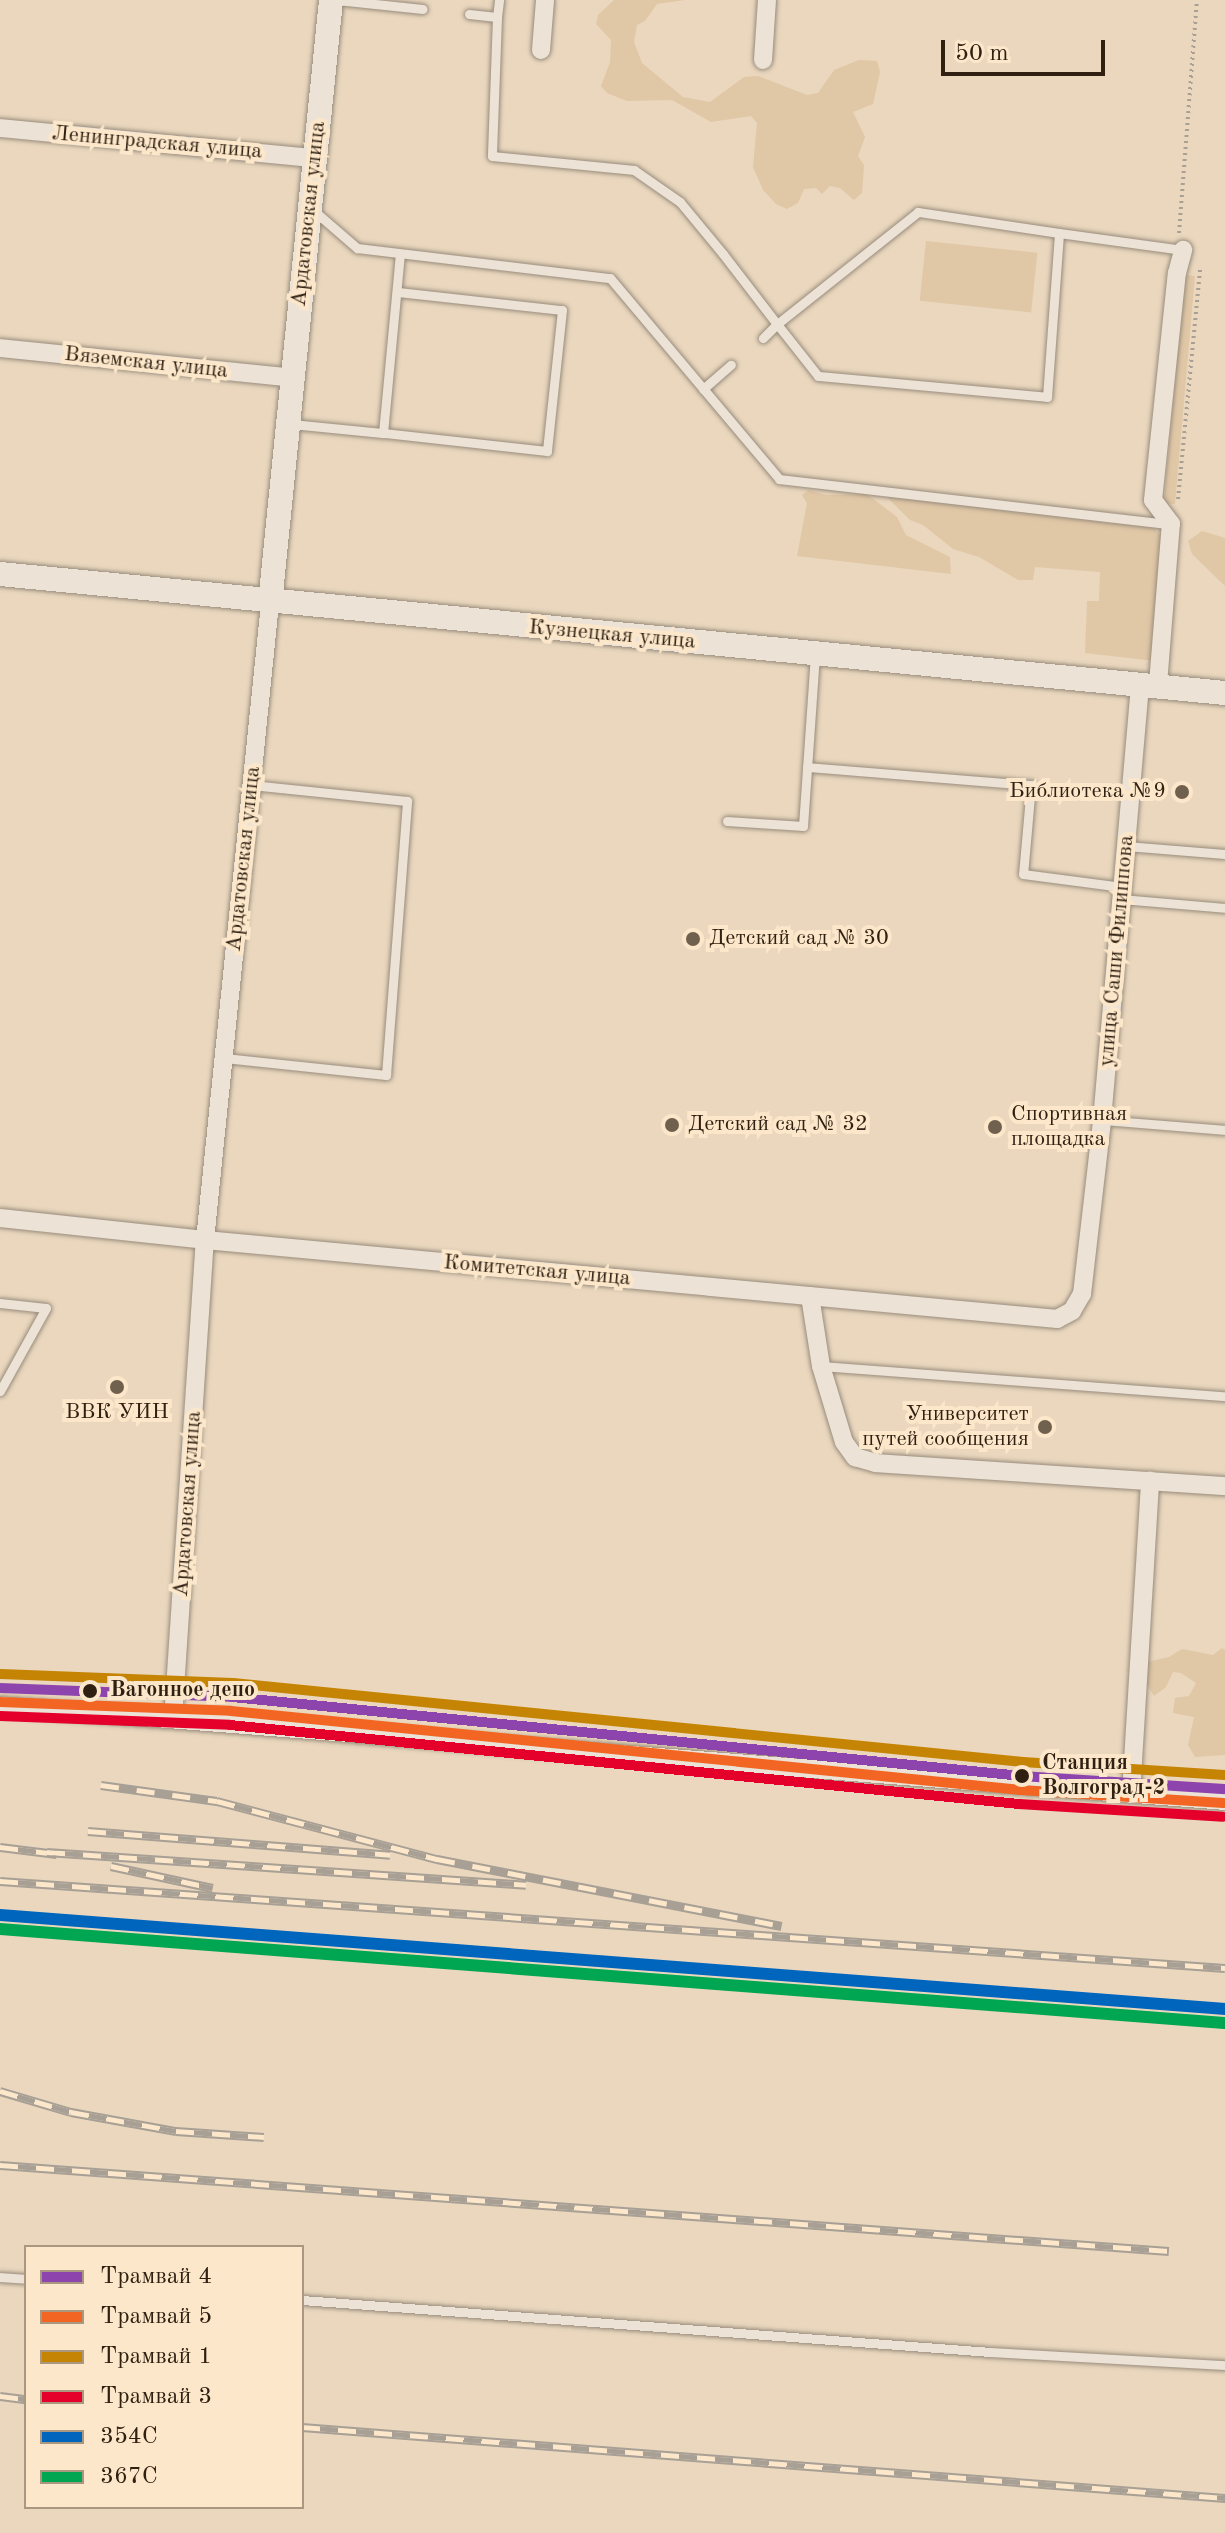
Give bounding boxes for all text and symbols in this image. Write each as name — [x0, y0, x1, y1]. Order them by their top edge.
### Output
scale bar — [945, 24, 1109, 74]
text: 50 m — [955, 42, 1009, 66]
street label: Ардатовская улица — [286, 120, 332, 308]
street label: Ленинградская улица — [51, 121, 263, 165]
street label: Вяземская улица — [63, 341, 229, 385]
street label: Кузнецкая улица — [528, 615, 696, 655]
street label: Ардатовская улица — [221, 765, 267, 953]
place label: Библиотека №9 — [1009, 779, 1166, 805]
marker: Библиотека №9 — [1173, 783, 1191, 801]
street label: улица Саши Филиппова — [1094, 834, 1140, 1068]
place label: Детский сад № 30 — [709, 926, 889, 952]
marker: Детский сад № 30 — [684, 930, 702, 948]
place label: Спортивная площадка — [1011, 1101, 1127, 1152]
place label: Детский сад № 32 — [688, 1112, 868, 1138]
marker: Детский сад № 32 — [663, 1116, 681, 1134]
marker: Спортивная площадка — [986, 1118, 1004, 1136]
street label: Комитетская улица — [442, 1250, 632, 1292]
marker: ВВК УИН — [108, 1378, 126, 1396]
place label: ВВК УИН — [65, 1400, 169, 1426]
place label: Университет путей сообщения — [862, 1401, 1029, 1452]
street label: Ардатовская улица — [168, 1410, 208, 1598]
marker: Университет путей сообщения — [1036, 1418, 1054, 1436]
marker: Вагонное депо — [77, 1678, 103, 1704]
place label: Вагонное депо — [110, 1678, 255, 1704]
place label: Станция Волгоград-2 — [1042, 1750, 1165, 1802]
marker: Станция Волгоград-2 — [1009, 1763, 1035, 1789]
legend — [24, 2245, 304, 2509]
text: Трамвай 4 — [100, 2265, 212, 2289]
text: Трамвай 5 — [100, 2305, 212, 2329]
text: Трамвай 1 — [100, 2345, 212, 2369]
text: Трамвай 3 — [100, 2385, 212, 2409]
text: 354С — [100, 2425, 158, 2449]
text: 367С — [100, 2465, 158, 2489]

